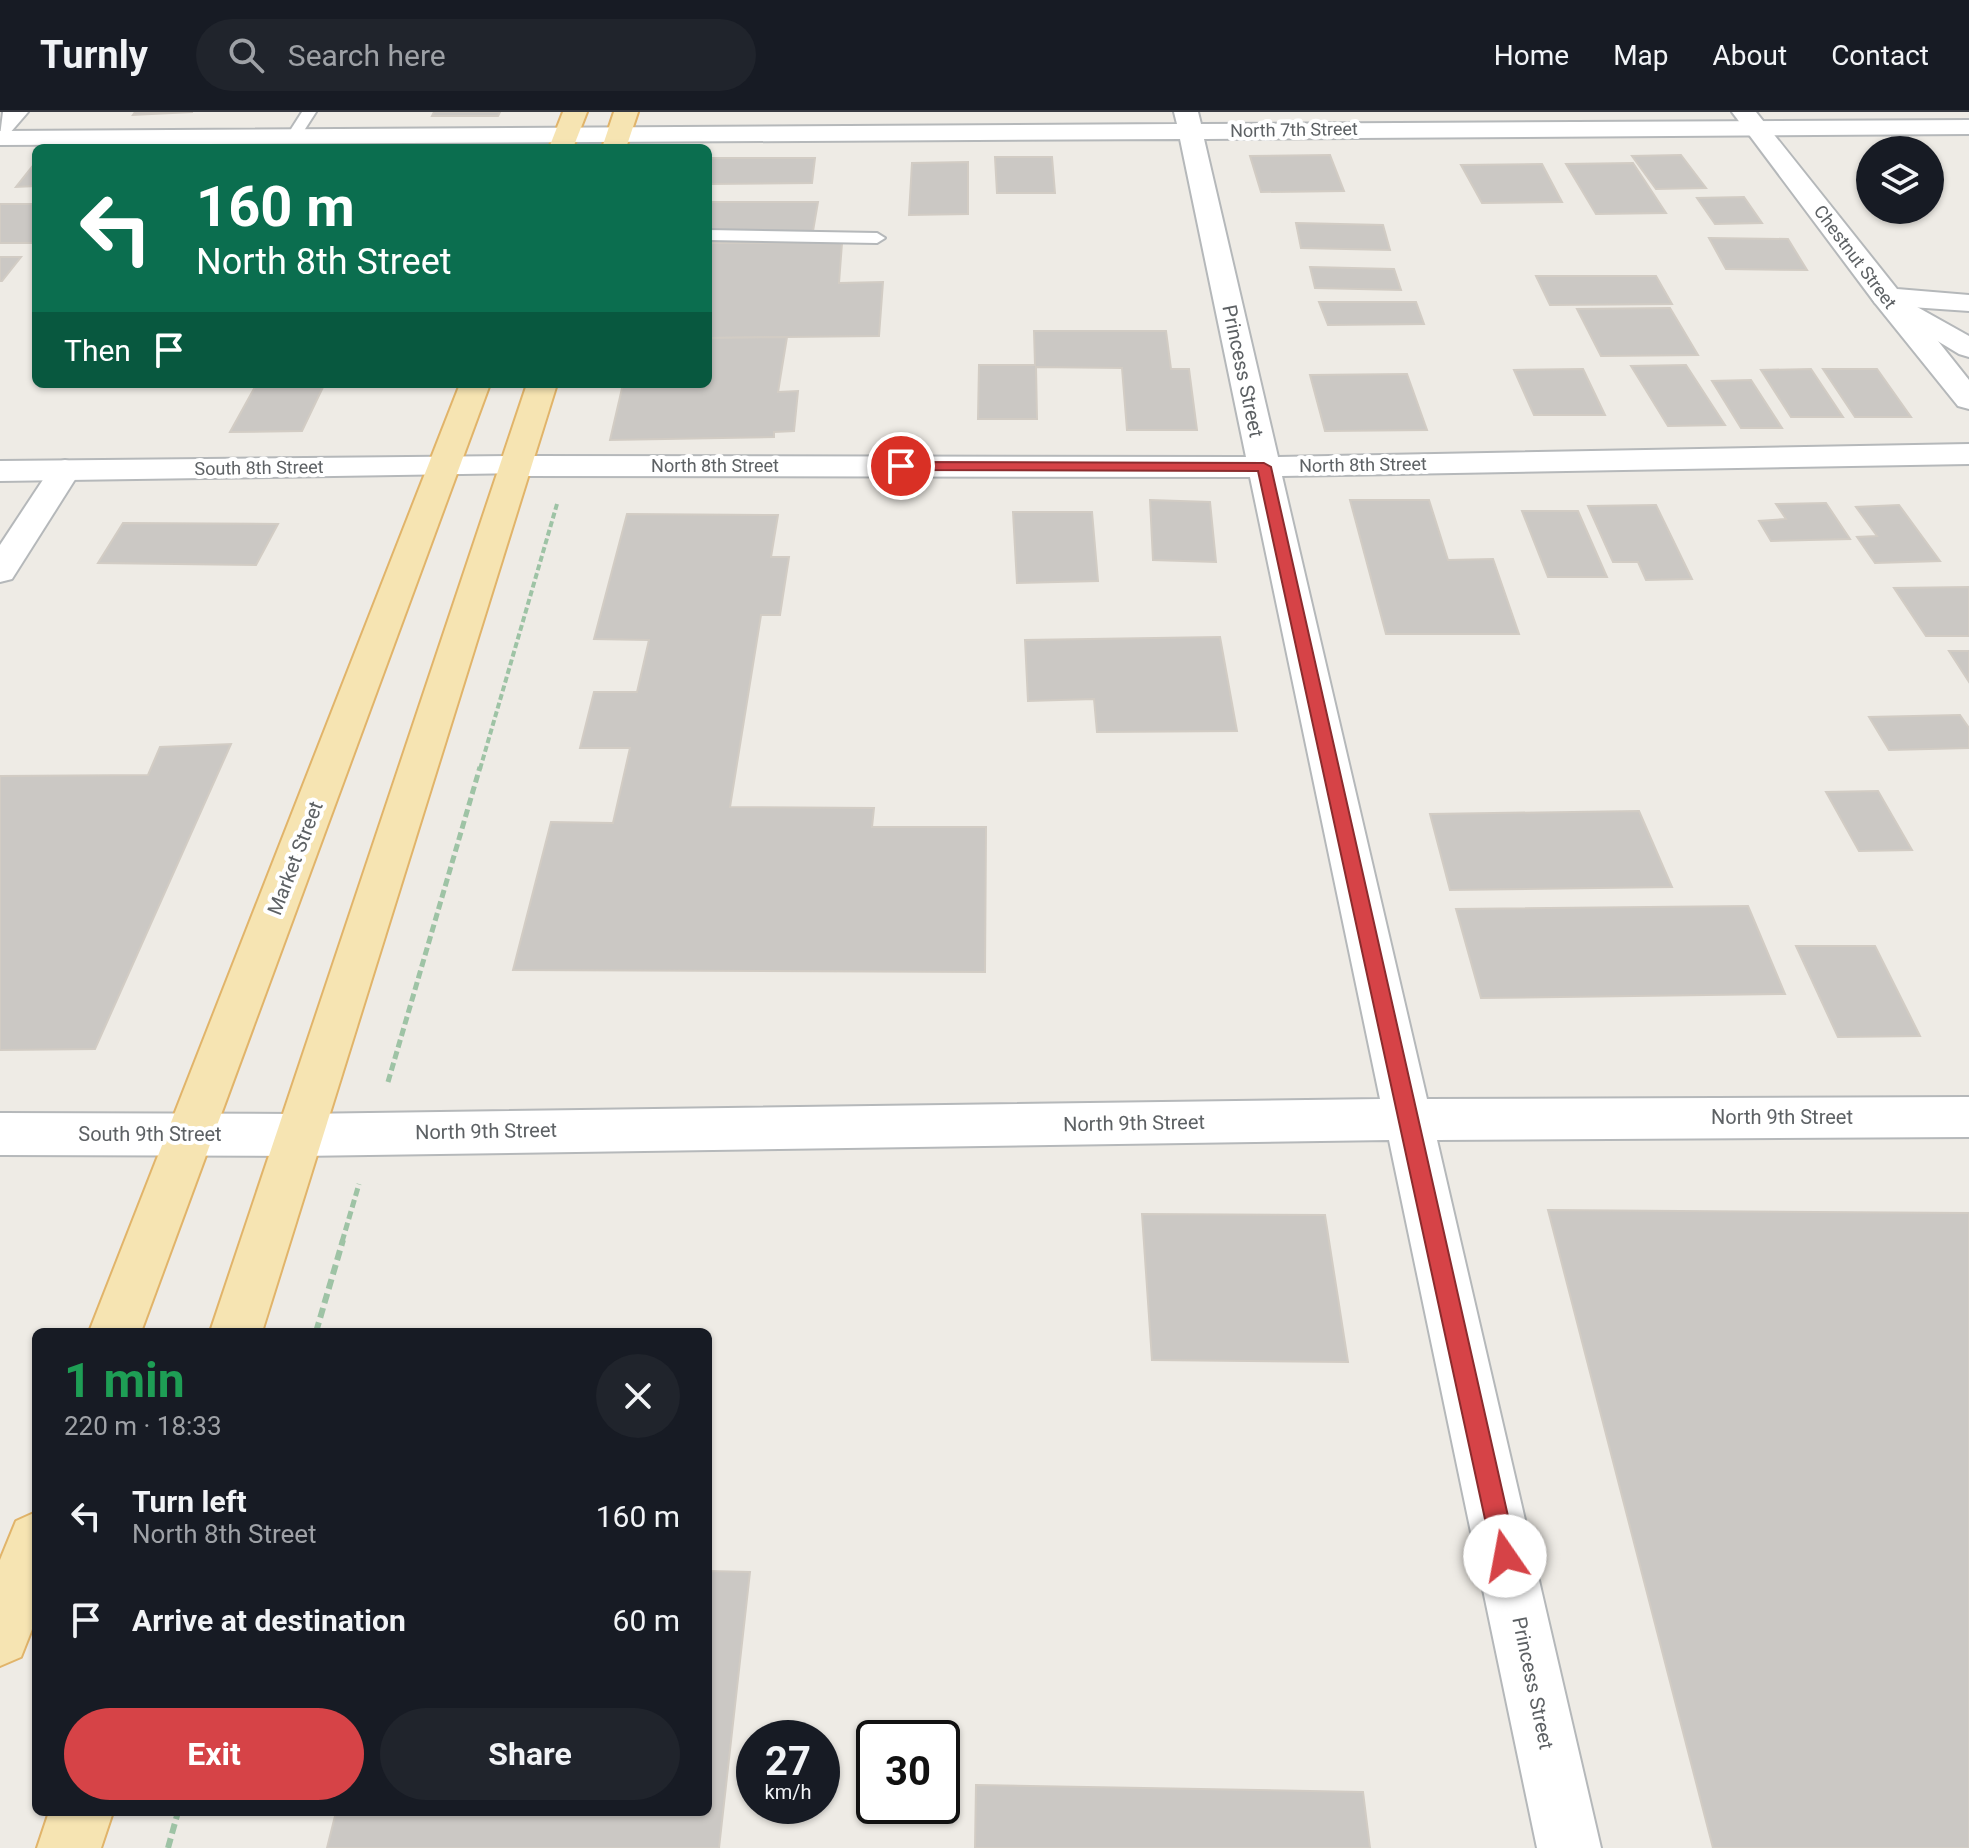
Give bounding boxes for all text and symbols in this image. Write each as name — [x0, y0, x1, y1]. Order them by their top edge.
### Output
search box — [196, 19, 756, 91]
text: Turnly — [40, 33, 148, 77]
icon: search — [224, 33, 268, 77]
text: Search here — [288, 38, 446, 73]
text: Home — [1494, 39, 1569, 72]
text: Map — [1613, 39, 1669, 72]
text: About — [1713, 39, 1787, 72]
text: Contact — [1831, 39, 1929, 72]
street label: North 7th Street — [1230, 118, 1358, 141]
map controls — [1856, 136, 1944, 224]
button: layers — [1856, 136, 1944, 224]
text: 160 m — [196, 174, 355, 240]
icon: left — [64, 176, 168, 280]
street label: Chestnut Street — [1810, 201, 1901, 313]
text: North 8th Street — [196, 241, 452, 283]
street label: Princess Street — [1217, 303, 1269, 439]
icon: arrive — [147, 328, 191, 372]
text: Then — [64, 333, 131, 368]
pin — [867, 432, 935, 500]
icon: arrive — [879, 444, 923, 488]
street label: North 8th Street — [1299, 453, 1427, 476]
street label: North 8th Street — [651, 455, 779, 476]
street label: South 8th Street — [194, 456, 324, 479]
street label: Market Street — [262, 798, 328, 918]
street label: North 9th Street — [1711, 1105, 1853, 1129]
street label: North 9th Street — [1063, 1110, 1205, 1136]
street label: North 9th Street — [415, 1118, 557, 1144]
street label: South 9th Street — [78, 1122, 222, 1146]
text: 1 min — [64, 1352, 185, 1409]
button: close — [596, 1354, 680, 1438]
text: 220 m · 18:33 — [64, 1411, 222, 1441]
text: Turn left — [132, 1484, 247, 1519]
icon: left — [64, 1494, 108, 1538]
text: 160 m — [596, 1499, 680, 1534]
position arrow — [1463, 1514, 1547, 1598]
text: North 8th Street — [132, 1519, 317, 1549]
icon: arrive — [64, 1598, 108, 1642]
text: Arrive at destination — [132, 1603, 406, 1638]
text: 60 m — [613, 1603, 680, 1638]
street label: Princess Street — [1507, 1615, 1559, 1751]
button: Exit — [64, 1708, 364, 1800]
button: Share — [380, 1708, 680, 1800]
speed limit sign: 30 — [856, 1720, 960, 1824]
text: 27 — [765, 1738, 811, 1785]
text: km/h — [765, 1780, 811, 1804]

